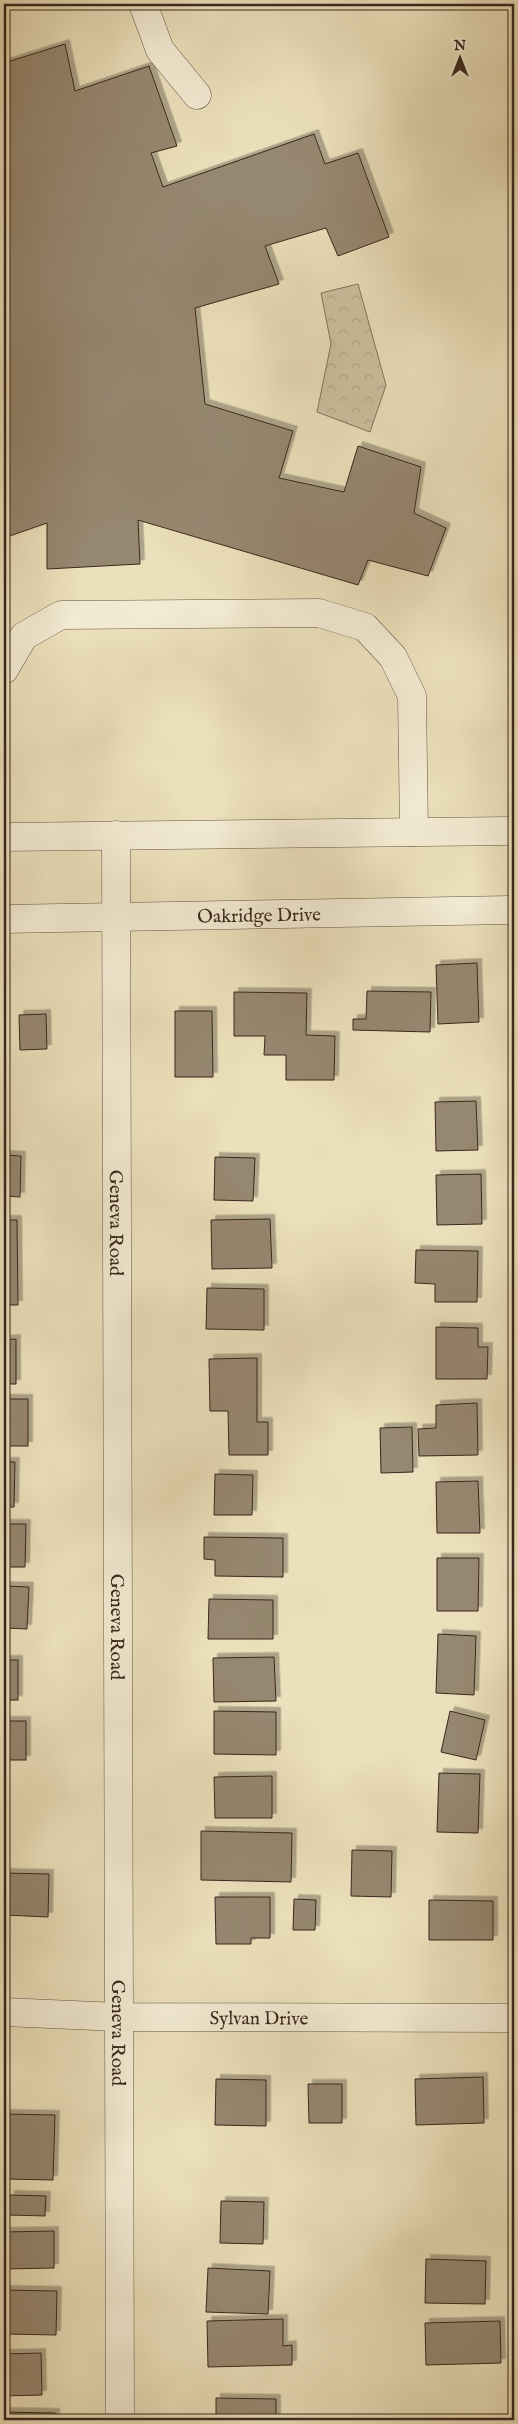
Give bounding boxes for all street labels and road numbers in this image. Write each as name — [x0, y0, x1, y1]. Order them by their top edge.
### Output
street label: Oakridge Drive — [197, 903, 321, 930]
street label: Geneva Road — [103, 1170, 127, 1277]
street label: Geneva Road — [104, 1574, 128, 1681]
street label: Geneva Road — [105, 1980, 129, 2087]
street label: Sylvan Drive — [209, 2007, 309, 2031]

